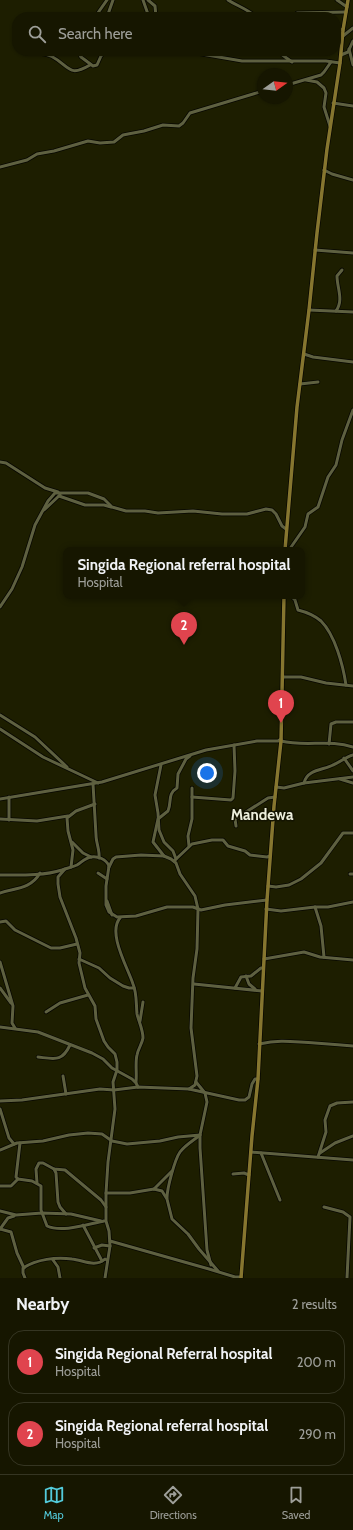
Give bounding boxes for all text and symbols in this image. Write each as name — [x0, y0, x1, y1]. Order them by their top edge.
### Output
search box — [12, 12, 341, 56]
icon: search — [26, 23, 48, 45]
text: Search here — [58, 25, 133, 43]
north arrow — [257, 68, 293, 104]
popup — [63, 547, 305, 599]
text: Singida Regional referral hospital — [77, 556, 291, 574]
text: Hospital — [77, 574, 123, 590]
pin: 2 — [171, 612, 197, 645]
pin: 1 — [268, 690, 294, 723]
your location — [197, 763, 217, 783]
district label: Mandewa — [231, 806, 294, 824]
text: Nearby — [16, 1294, 69, 1314]
text: 2 results — [292, 1296, 337, 1312]
text: Singida Regional Referral hospital — [55, 1345, 272, 1363]
text: 1 — [28, 1354, 32, 1370]
text: 200 m — [297, 1354, 336, 1370]
text: Hospital — [55, 1363, 100, 1379]
text: Singida Regional referral hospital — [55, 1417, 268, 1435]
text: 2 — [27, 1426, 33, 1442]
text: 290 m — [298, 1426, 336, 1442]
text: Hospital — [55, 1435, 100, 1451]
tab: Map — [43, 1484, 65, 1522]
tab: Directions — [150, 1484, 197, 1522]
tab: Saved — [282, 1484, 310, 1522]

